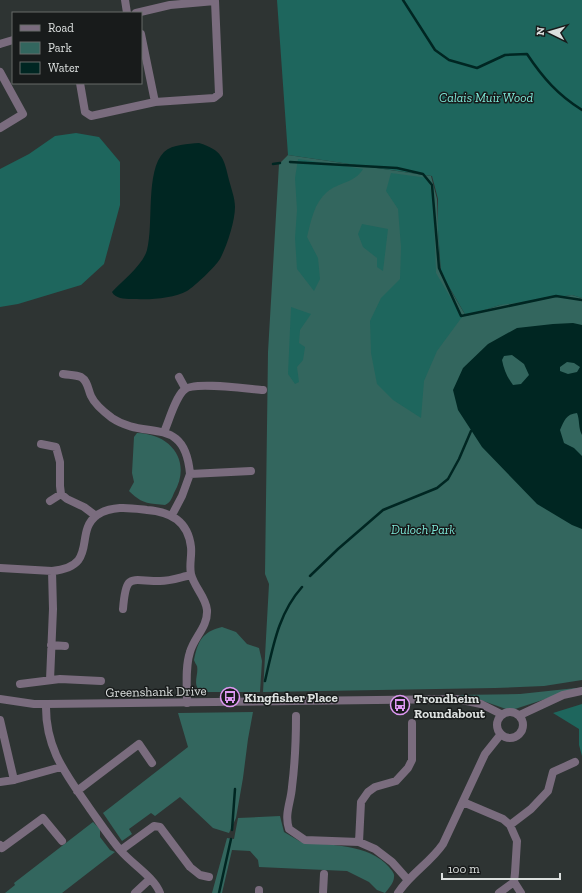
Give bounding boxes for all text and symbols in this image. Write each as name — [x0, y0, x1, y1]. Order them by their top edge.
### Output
legend — [12, 12, 142, 84]
north arrow — [530, 12, 570, 52]
text: Road — [48, 21, 74, 35]
text: N — [534, 26, 547, 36]
text: Park — [48, 41, 73, 55]
text: Water — [48, 61, 80, 75]
park label: Calais Muir Wood — [439, 90, 533, 105]
park label: Duloch Park — [391, 522, 455, 537]
street label: Greenshank Drive — [105, 683, 207, 700]
bus stop icon: Kingfisher Place — [219, 686, 241, 708]
place label: Kingfisher Place — [244, 690, 338, 705]
place label: Trondheim Roundabout — [414, 691, 486, 721]
bus stop icon: Trondheim Roundabout — [389, 694, 411, 716]
scale bar — [442, 855, 560, 881]
text: 100 m — [448, 862, 480, 876]

